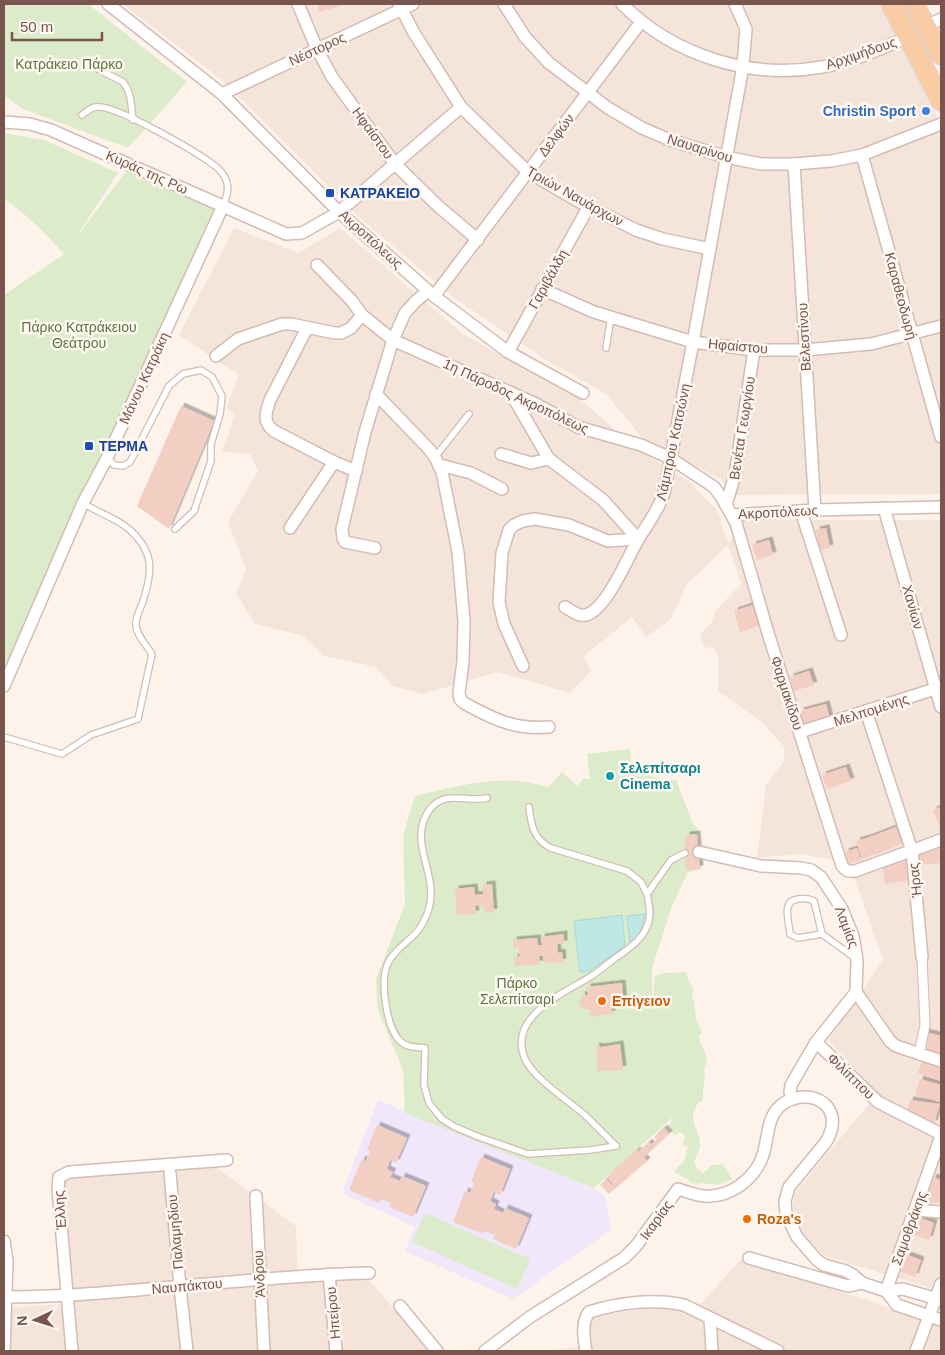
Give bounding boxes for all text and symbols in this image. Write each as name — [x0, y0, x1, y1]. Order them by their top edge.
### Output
scale bar — [12, 10, 102, 42]
text: 50 m — [20, 18, 53, 35]
street label: Νέστορος — [286, 29, 348, 69]
street label: Αρχιμήδους — [824, 33, 899, 73]
park label: Κατράκειο Πάρκο — [15, 56, 123, 72]
place label: Christin Sport — [823, 103, 916, 119]
street label: Ηφαίστου — [349, 104, 397, 162]
marker: Christin Sport — [920, 105, 932, 117]
street label: Δελφών — [535, 110, 577, 160]
street label: Ναυαρίνου — [665, 130, 735, 166]
street label: Κυράς της Ρω — [104, 147, 190, 197]
street label: Τριών Ναυάρχων — [524, 163, 626, 229]
place label: ΚΑΤΡΑΚΕΙΟ — [340, 185, 420, 201]
marker: ΚΑΤΡΑΚΕΙΟ — [324, 187, 336, 199]
street label: Ακροπόλεως — [336, 206, 406, 272]
street label: Γαριβάλδη — [525, 247, 571, 311]
street label: Καραθεοδωρή — [882, 251, 920, 341]
street label: Βελεστίνου — [794, 302, 814, 372]
park label: Πάρκο Κατράκειου Θεάτρου — [21, 319, 137, 351]
street label: Μάνου Κατράκη — [116, 329, 172, 427]
street label: Ηφαίστου — [708, 335, 768, 357]
street label: 1η Πάροδος Ακροπόλεως — [441, 355, 592, 437]
street label: Βενέτα Γεωργίου — [726, 375, 758, 481]
street label: Λάμπρου Κατσώνη — [653, 382, 693, 502]
place label: ΤΕΡΜΑ — [99, 438, 148, 454]
marker: ΤΕΡΜΑ — [83, 440, 95, 452]
street label: Ακροπόλεως — [738, 502, 819, 522]
street label: Χανίων — [899, 583, 927, 631]
street label: Φαρμακίδου — [768, 654, 806, 732]
street label: Μελπομένης — [831, 690, 911, 730]
place label: Σελεπίτσαρι Cinema — [620, 760, 701, 792]
marker: Σελεπίτσαρι Cinema — [604, 770, 616, 782]
street label: Ήρας — [905, 862, 925, 899]
street label: Λαμίας — [832, 904, 862, 950]
park label: Πάρκο Σελεπίτσαρι — [480, 975, 554, 1007]
place label: Επίγειον — [612, 993, 671, 1009]
marker: Επίγειον — [596, 995, 608, 1007]
street label: Φιλίππου — [824, 1050, 878, 1102]
street label: Σαμοθράκης — [888, 1188, 930, 1267]
street label: Έλλης — [51, 1189, 69, 1231]
street label: Παλαμηδίου — [164, 1194, 186, 1270]
street label: Ικαρίας — [636, 1197, 676, 1243]
place label: Roza's — [757, 1211, 802, 1227]
marker: Roza's — [741, 1213, 753, 1225]
street label: Άνδρου — [250, 1250, 268, 1298]
street label: Ναυπάκτου — [151, 1275, 223, 1297]
street label: Ηπείρου — [323, 1286, 343, 1340]
north arrow — [10, 1295, 60, 1345]
text: N — [14, 1315, 30, 1327]

